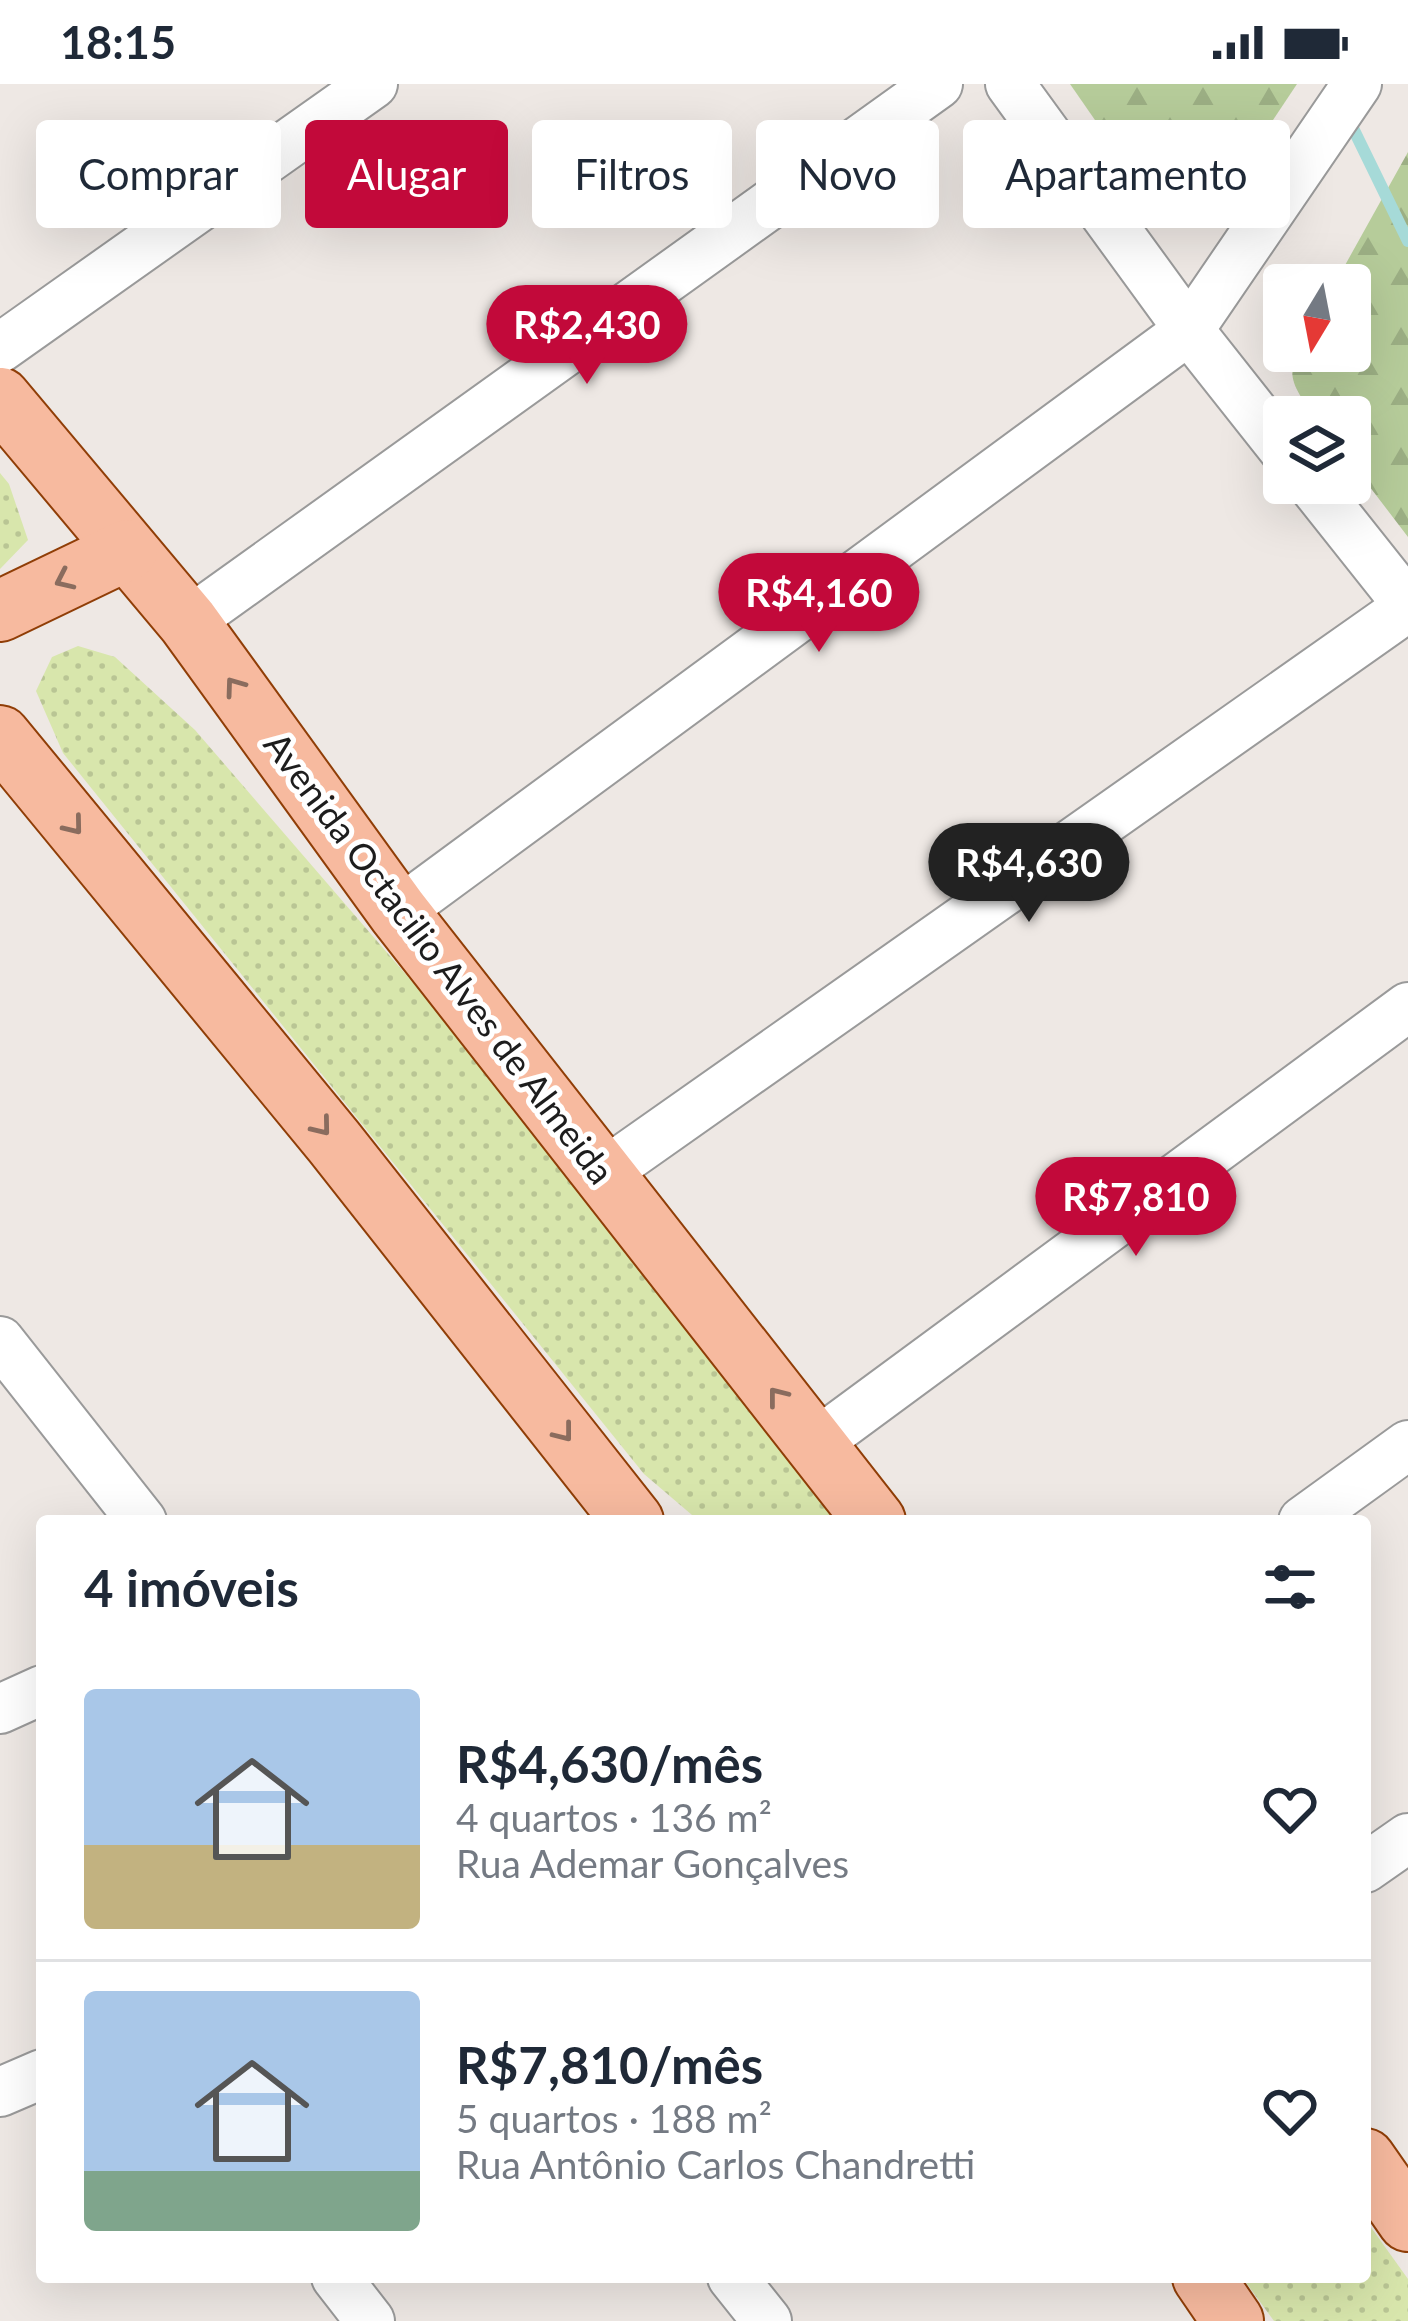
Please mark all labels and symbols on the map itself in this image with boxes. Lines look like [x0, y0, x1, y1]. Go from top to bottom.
north arrow [1263, 264, 1371, 372]
pin: R$2,430 [476, 285, 698, 387]
pin: R$4,160 [708, 553, 930, 655]
one-way arrow [55, 566, 76, 589]
one-way arrow [226, 677, 248, 699]
street label: Avenida Octacilio Alves de Almeida [256, 723, 624, 1192]
one-way arrow [60, 812, 82, 834]
pin: R$4,630 [918, 823, 1140, 925]
one-way arrow [308, 1114, 329, 1136]
pin: R$7,810 [1025, 1157, 1247, 1259]
one-way arrow [770, 1388, 791, 1410]
one-way arrow [550, 1420, 571, 1442]

